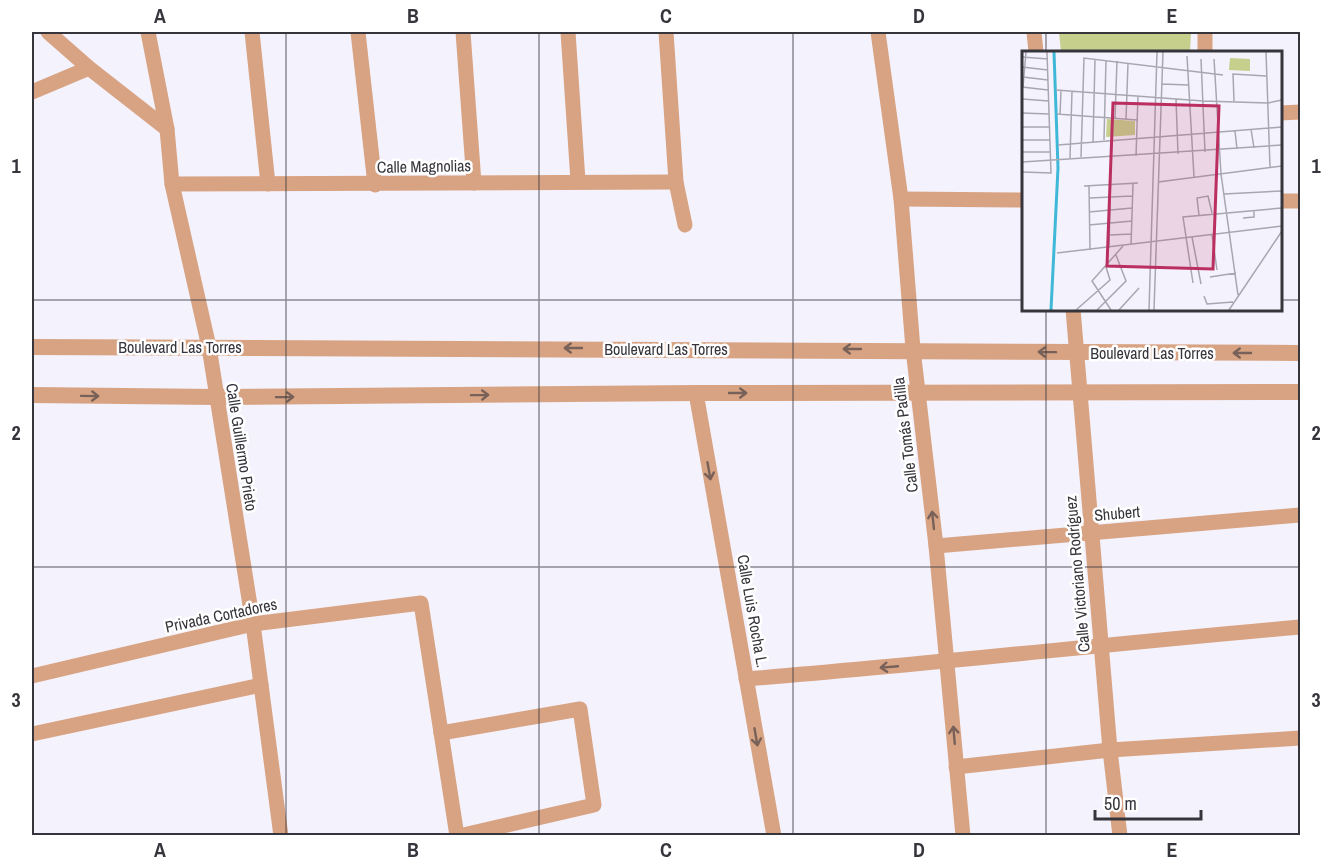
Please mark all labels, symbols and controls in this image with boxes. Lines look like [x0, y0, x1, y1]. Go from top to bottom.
text: A [154, 2, 166, 29]
text: B [407, 2, 419, 29]
text: C [660, 2, 672, 29]
text: D [913, 2, 925, 29]
text: E [1167, 2, 1178, 29]
inset map [1022, 51, 1281, 310]
text: 1 [11, 152, 21, 179]
text: 1 [1311, 152, 1321, 179]
street label: Calle Magnolias [377, 154, 471, 178]
street label: Boulevard Las Torres [118, 336, 242, 358]
street label: Boulevard Las Torres [604, 338, 728, 360]
one-way arrow [564, 342, 584, 354]
street label: Boulevard Las Torres [1090, 342, 1214, 364]
one-way arrow [843, 343, 863, 355]
one-way arrow [1038, 347, 1058, 358]
one-way arrow [1233, 347, 1253, 359]
street label: Calle Tomás Padilla [887, 376, 923, 494]
street label: Calle Guillermo Prieto [221, 382, 263, 512]
one-way arrow [727, 387, 747, 399]
one-way arrow [469, 389, 489, 401]
one-way arrow [79, 390, 99, 402]
one-way arrow [274, 391, 294, 403]
text: 2 [11, 419, 21, 446]
text: 2 [1311, 419, 1321, 446]
one-way arrow [704, 461, 715, 480]
street label: Calle Victoriano Rodríguez [1059, 494, 1095, 653]
street label: Shubert [1093, 500, 1141, 526]
one-way arrow [927, 511, 938, 531]
street label: Calle Luis Rocha L. [732, 553, 774, 669]
street label: Privada Cortadores [163, 592, 279, 638]
one-way arrow [880, 662, 900, 673]
text: 3 [11, 686, 21, 713]
text: 3 [1311, 686, 1321, 713]
one-way arrow [751, 726, 762, 746]
one-way arrow [948, 726, 959, 746]
scale bar [1095, 783, 1202, 821]
text: 50 m [1104, 791, 1137, 816]
text: A [154, 836, 166, 863]
text: B [407, 836, 419, 863]
text: C [660, 836, 672, 863]
text: D [913, 836, 925, 863]
text: E [1167, 836, 1178, 863]

